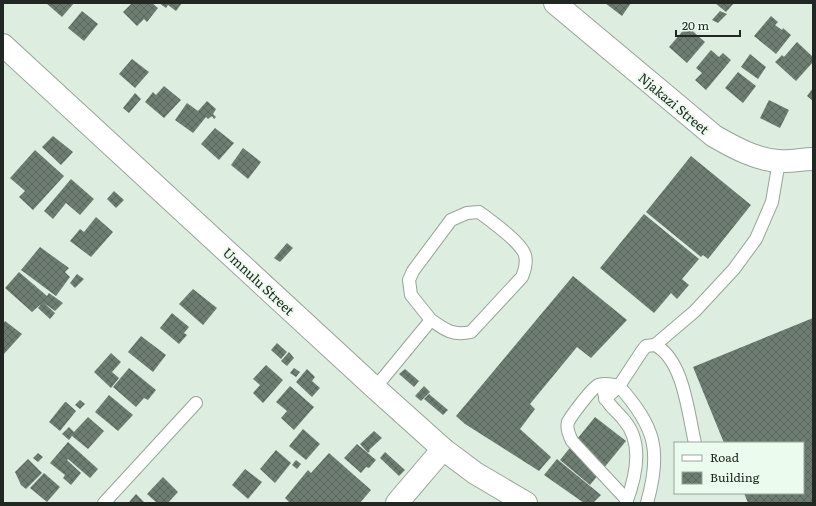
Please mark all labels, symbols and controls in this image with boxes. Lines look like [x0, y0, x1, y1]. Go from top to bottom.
scale bar [676, 12, 740, 38]
text: 20 m [682, 16, 709, 34]
street label: Njakazi Street [635, 68, 714, 139]
street label: Umnulu Street [219, 243, 299, 320]
legend [674, 442, 804, 494]
text: Road [710, 448, 740, 466]
text: Building [710, 468, 760, 486]

